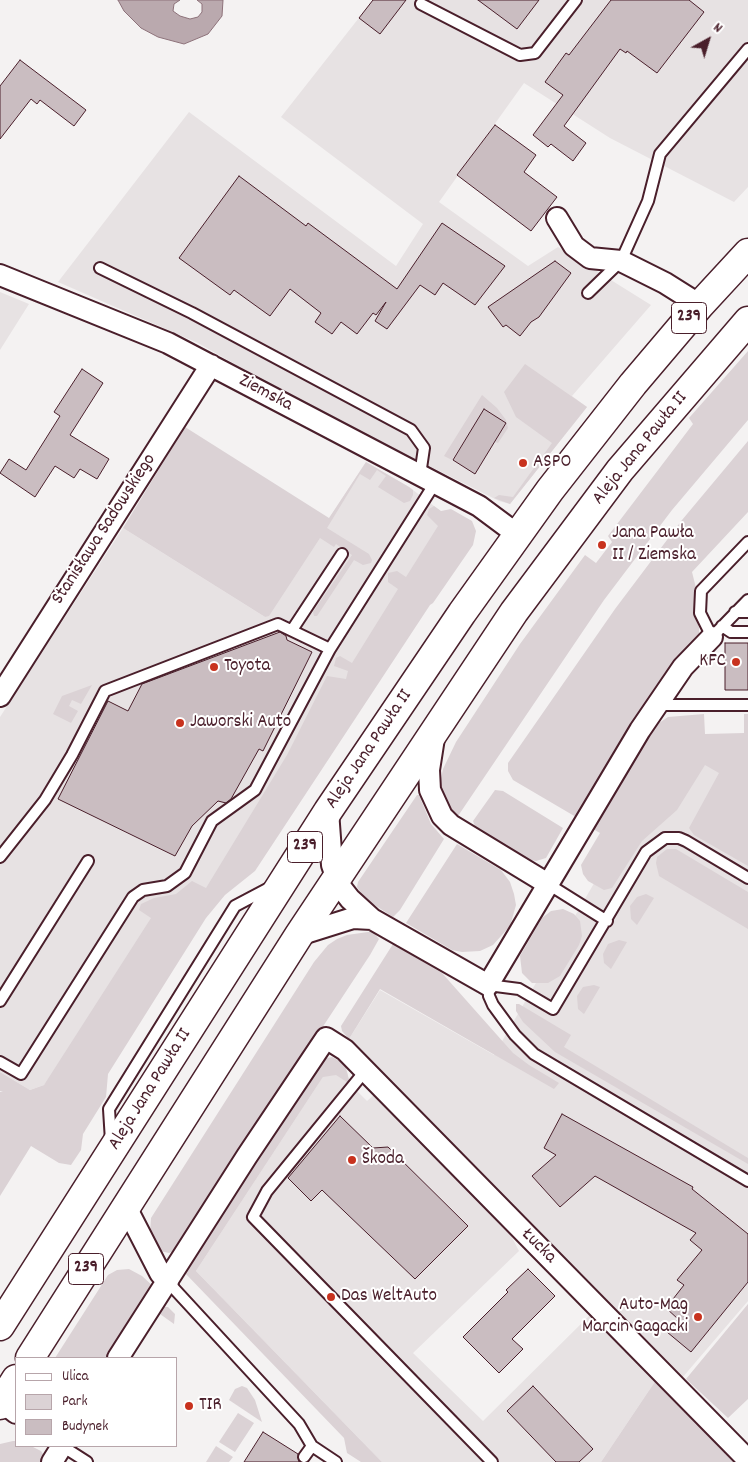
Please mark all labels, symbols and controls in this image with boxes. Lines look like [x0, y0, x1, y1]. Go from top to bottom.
north arrow [683, 15, 733, 65]
text: N [708, 18, 726, 38]
road number: 239 [672, 302, 706, 334]
street label: Ziemska [234, 370, 296, 418]
street label: Aleja Jana Pawła II [588, 388, 694, 510]
street label: Stanisława Sadowskiego [48, 450, 162, 610]
place label: ASPO [533, 452, 571, 474]
marker: ASPO [517, 457, 529, 469]
place label: Jana Pawła II / Ziemska [612, 523, 696, 567]
marker: Jana Pawła II / Ziemska [596, 539, 608, 551]
place label: KFC [699, 651, 726, 673]
place label: Toyota [224, 656, 270, 678]
marker: KFC [730, 656, 742, 668]
marker: Toyota [208, 661, 220, 673]
street label: Aleja Jana Pawła II [322, 686, 418, 814]
place label: Jaworski Auto [190, 712, 291, 734]
marker: Jaworski Auto [174, 717, 186, 729]
road number: 239 [288, 832, 322, 862]
street label: Aleja Jana Pawła II [105, 1025, 197, 1155]
place label: Škoda [362, 1149, 404, 1171]
marker: Škoda [346, 1154, 358, 1166]
street label: Łucka [516, 1225, 560, 1269]
road number: 239 [68, 1254, 104, 1285]
place label: Das WeltAuto [341, 1286, 437, 1308]
marker: Das WeltAuto [325, 1291, 337, 1303]
place label: Auto-Mag Marcin Gagacki [582, 1295, 688, 1339]
marker: Auto-Mag Marcin Gagacki [692, 1311, 704, 1323]
legend [15, 1357, 178, 1447]
text: Ulica [62, 1366, 89, 1388]
text: Park [62, 1391, 88, 1413]
place label: TIR [199, 1395, 222, 1417]
marker: TIR [183, 1400, 195, 1412]
text: Budynek [62, 1416, 108, 1438]

